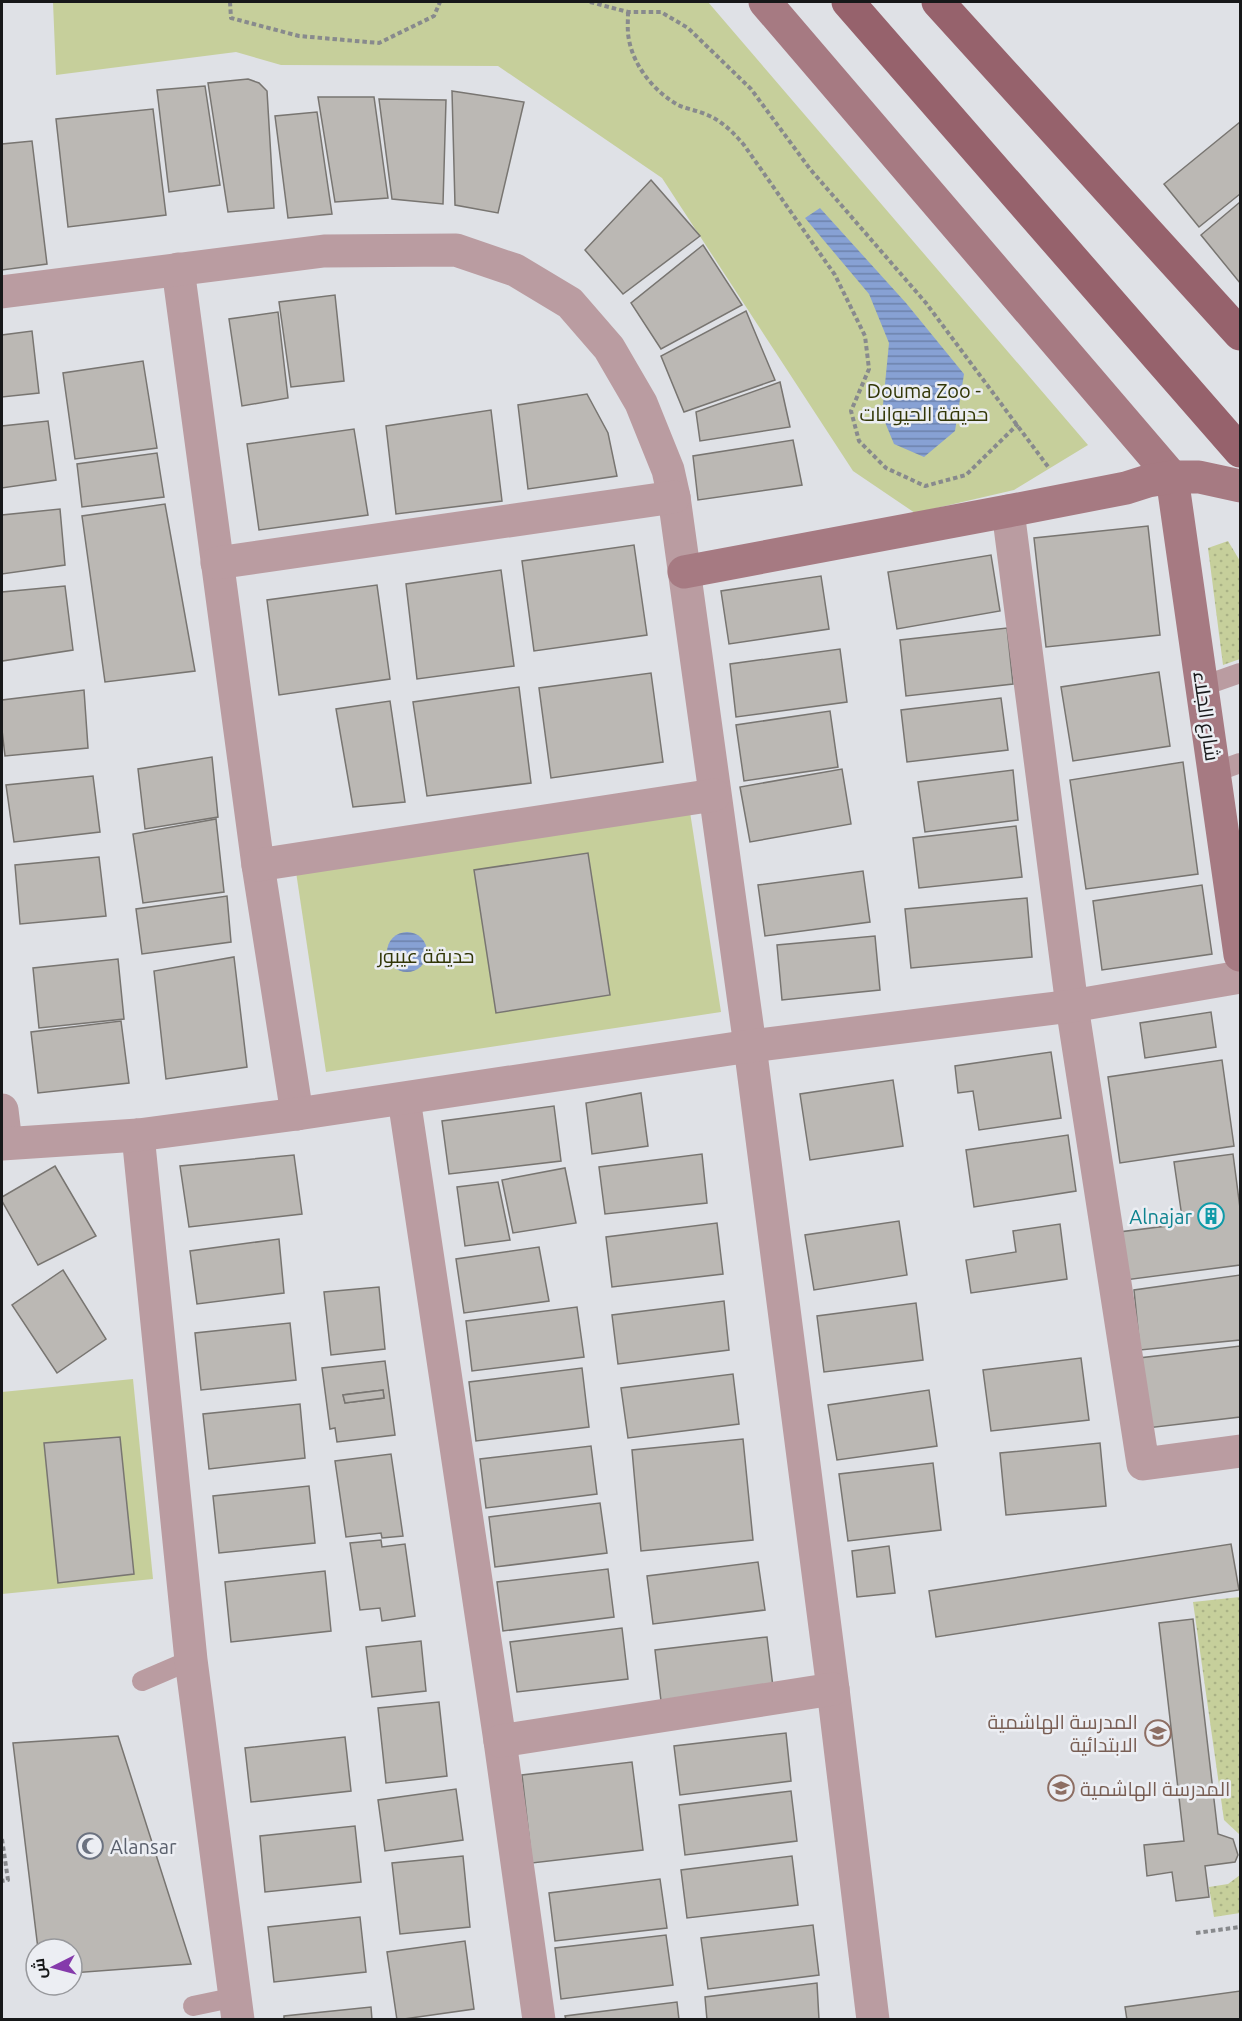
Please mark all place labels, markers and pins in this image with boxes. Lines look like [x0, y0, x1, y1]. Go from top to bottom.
building icon: Alnajar [1196, 1201, 1226, 1231]
place label: Alnajar [1129, 1205, 1192, 1228]
place label: المدرسة الهاشمية الابتدائية [988, 1710, 1138, 1756]
school or university icon: المدرسة الهاشمية الابتدائية [1143, 1718, 1173, 1748]
school or university icon: المدرسة الهاشمية [1046, 1773, 1076, 1803]
place label: المدرسة الهاشمية [1080, 1777, 1230, 1802]
mosque icon: Alansar [75, 1831, 105, 1861]
place label: Alansar [110, 1835, 177, 1858]

